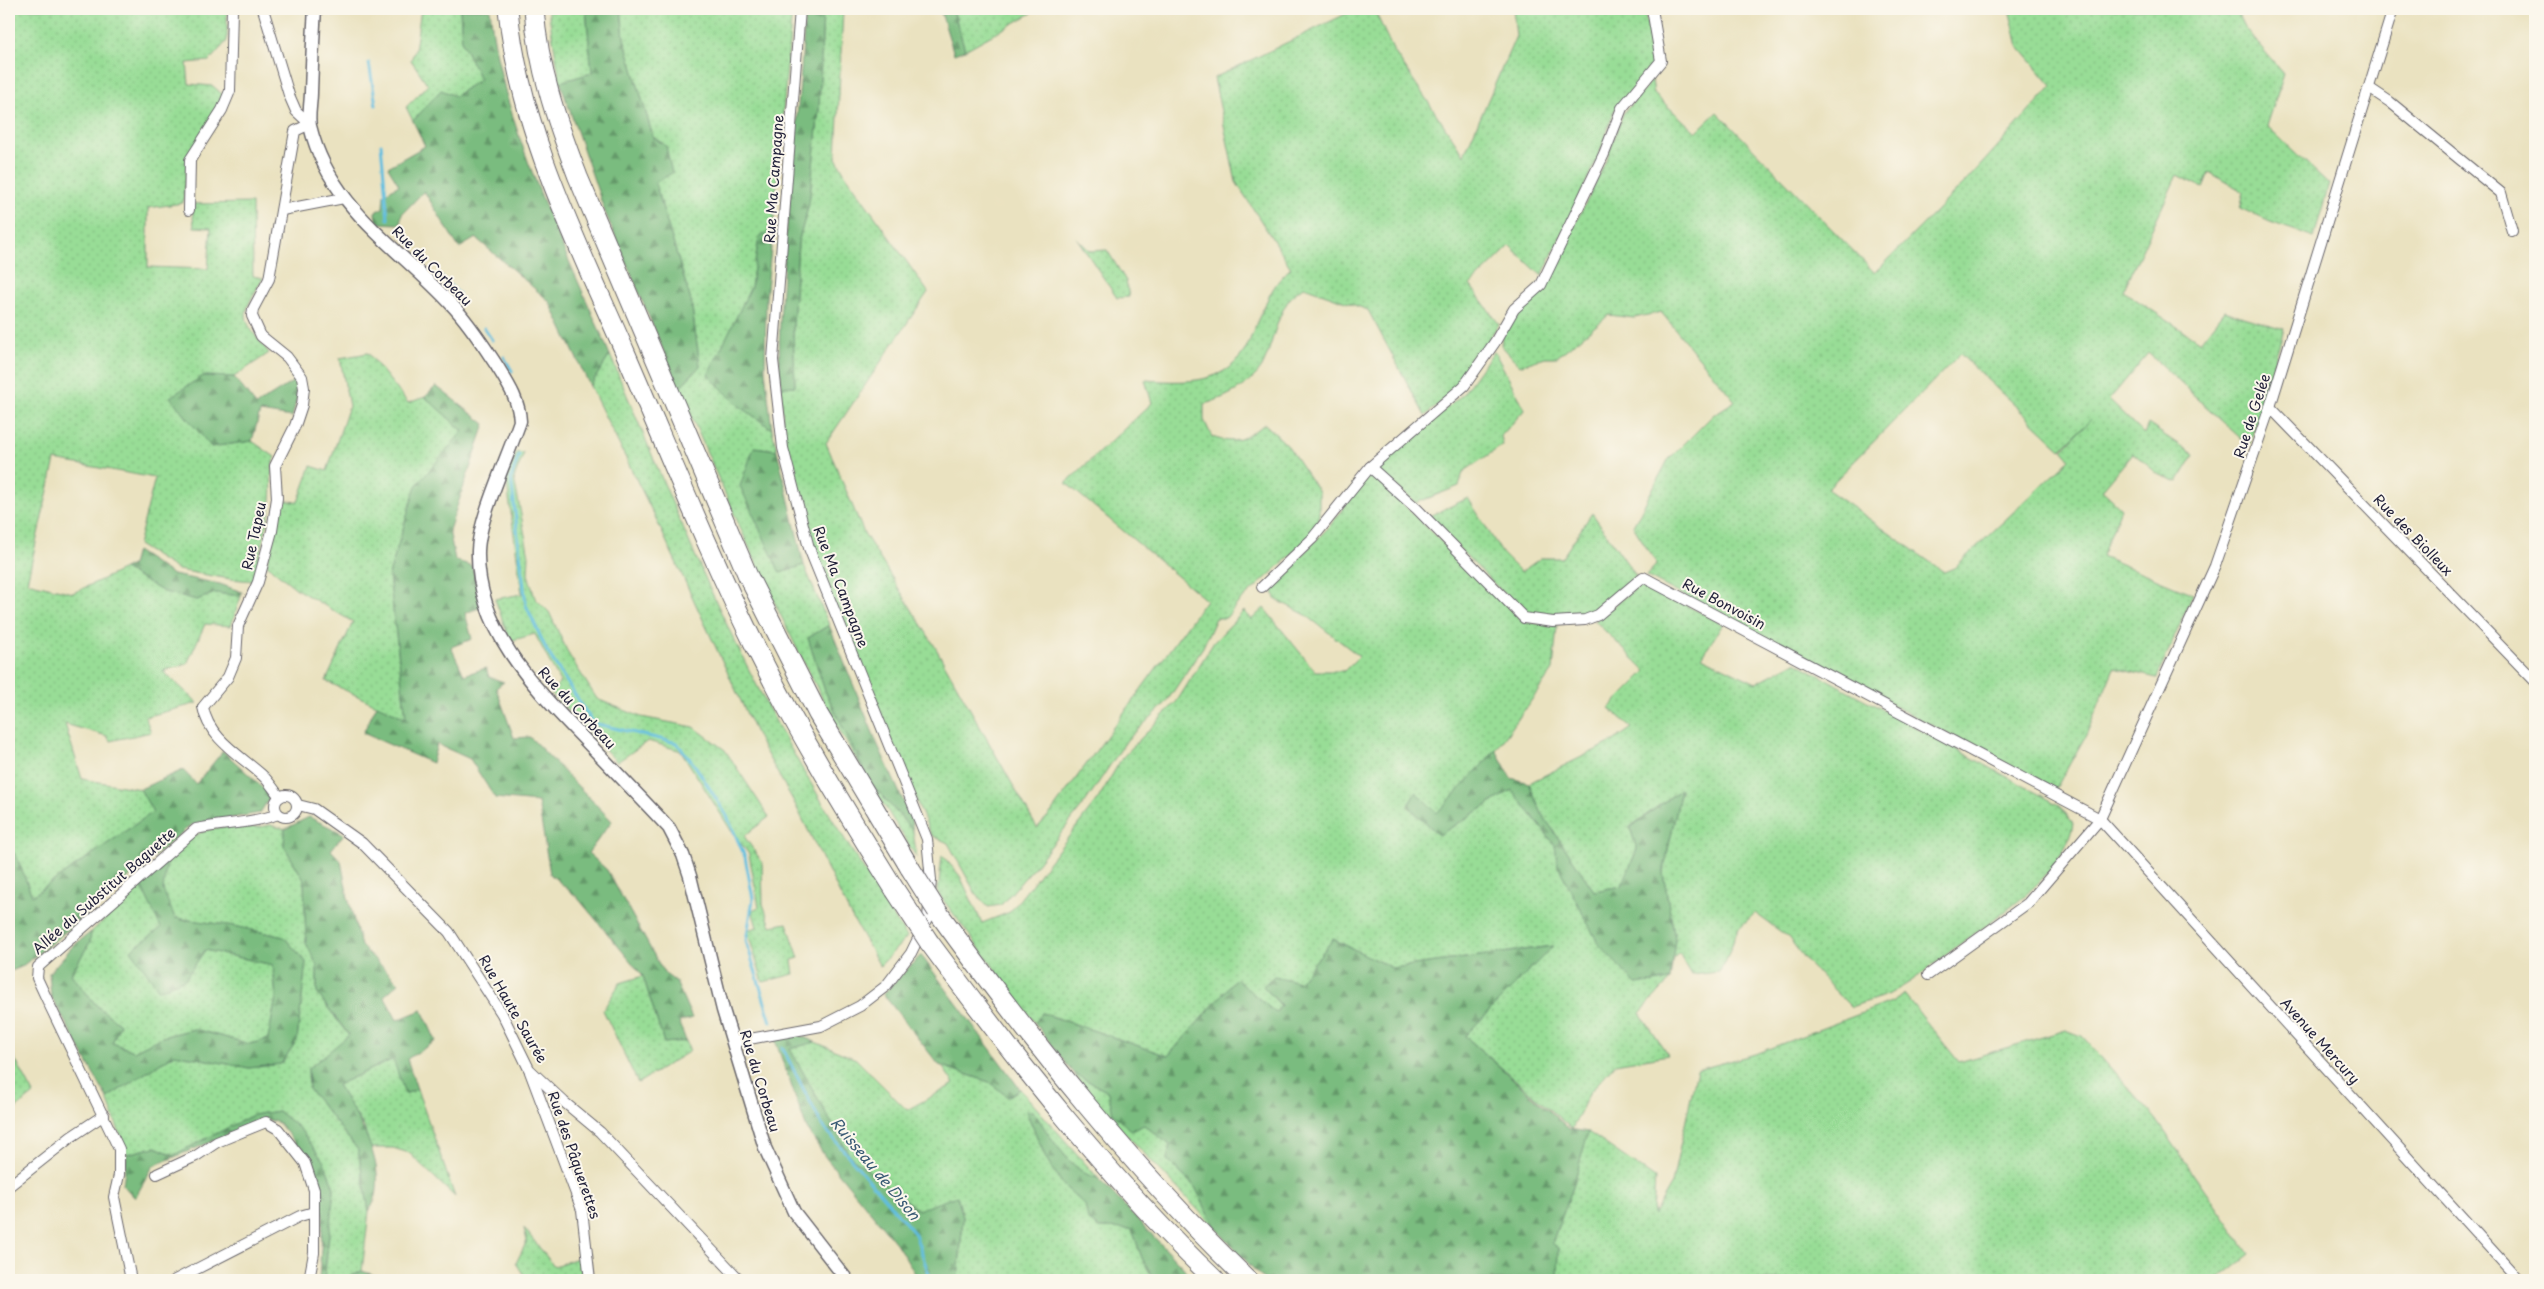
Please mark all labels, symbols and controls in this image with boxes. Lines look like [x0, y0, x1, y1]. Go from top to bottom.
street label: Rue Ma Campagne [759, 114, 788, 244]
street label: Rue du Corbeau [388, 221, 477, 310]
street label: Rue de Gelée [2228, 370, 2275, 461]
street label: Rue des Biolleux [2369, 489, 2458, 580]
street label: Rue Tapeu [236, 500, 271, 572]
street label: Rue Ma Campagne [809, 523, 874, 651]
street label: Rue Bonvoisin [1679, 573, 1770, 634]
street label: Rue du Corbeau [534, 662, 621, 754]
street label: Allée du Substitut Baguette [28, 823, 180, 959]
street label: Rue Haute Saurée [474, 951, 553, 1067]
street label: Avenue Mercury [2276, 993, 2365, 1089]
street label: Rue du Corbeau [735, 1027, 786, 1135]
street label: Rue des Pâquerettes [543, 1088, 606, 1221]
water label: Ruisseau de Dison [826, 1112, 927, 1225]

